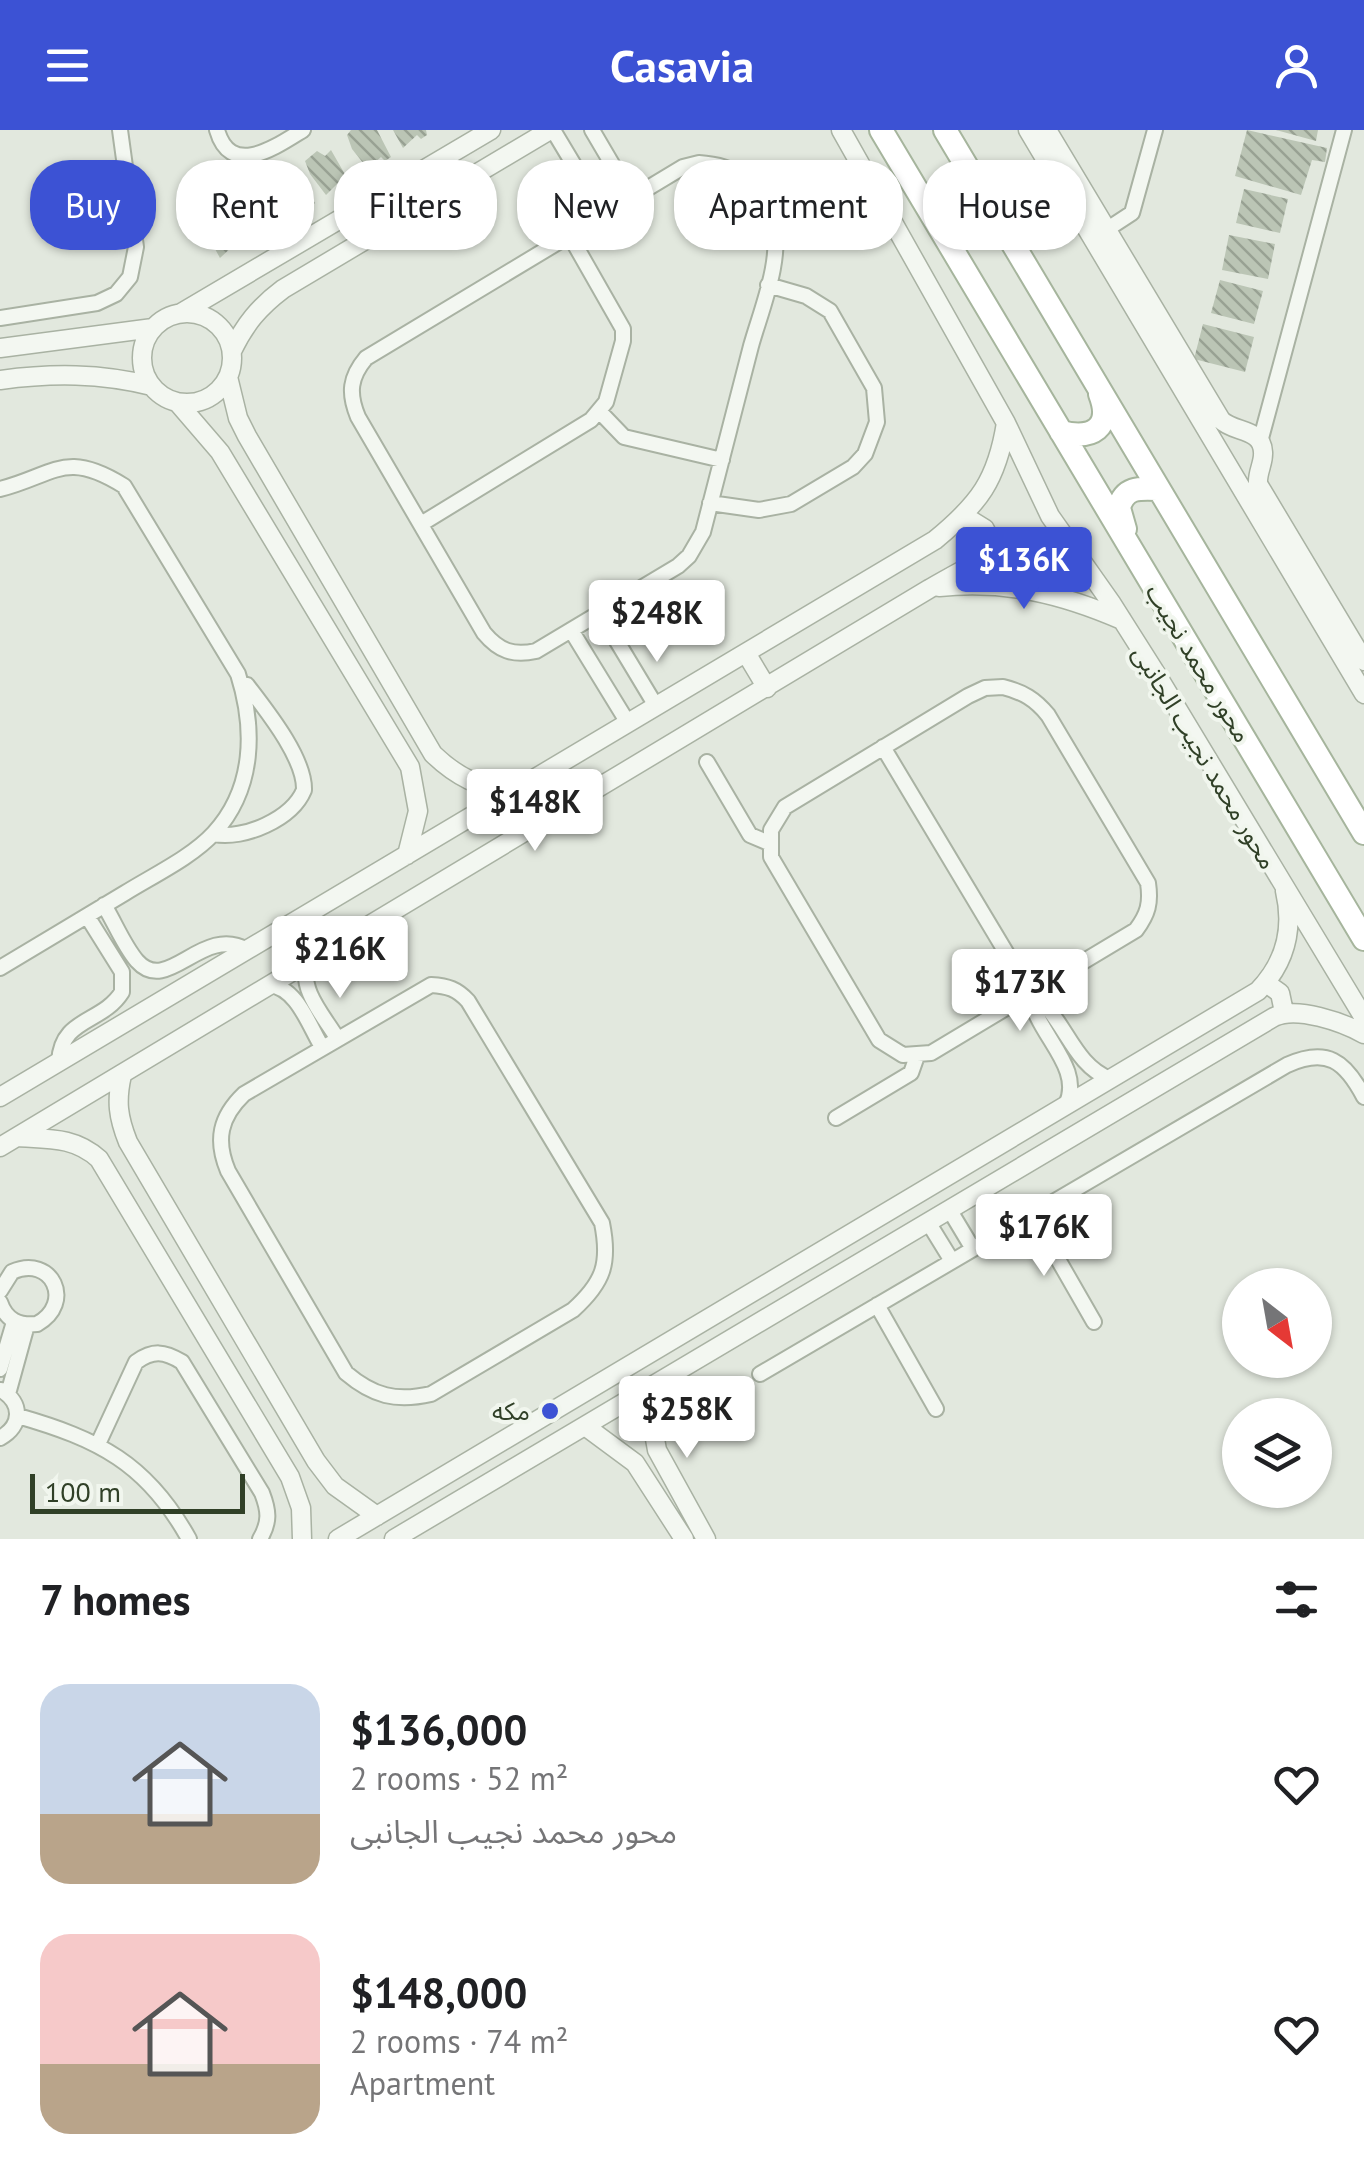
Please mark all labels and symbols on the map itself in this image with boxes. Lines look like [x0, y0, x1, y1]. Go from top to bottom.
pin: $136K [954, 527, 1094, 612]
street label: محور محمد نجيب [1139, 578, 1259, 748]
pin: $248K [587, 580, 727, 665]
street label: محور محمد نجيب الجانبى [1125, 639, 1285, 875]
pin: $148K [465, 769, 605, 854]
pin: $216K [270, 916, 410, 1001]
pin: $173K [950, 949, 1090, 1034]
pin: $176K [974, 1194, 1114, 1279]
north arrow [1222, 1268, 1332, 1378]
pin: $258K [617, 1376, 757, 1461]
place label: مكه [492, 1395, 530, 1427]
marker: مكه [539, 1400, 561, 1422]
scale bar [30, 1469, 245, 1514]

